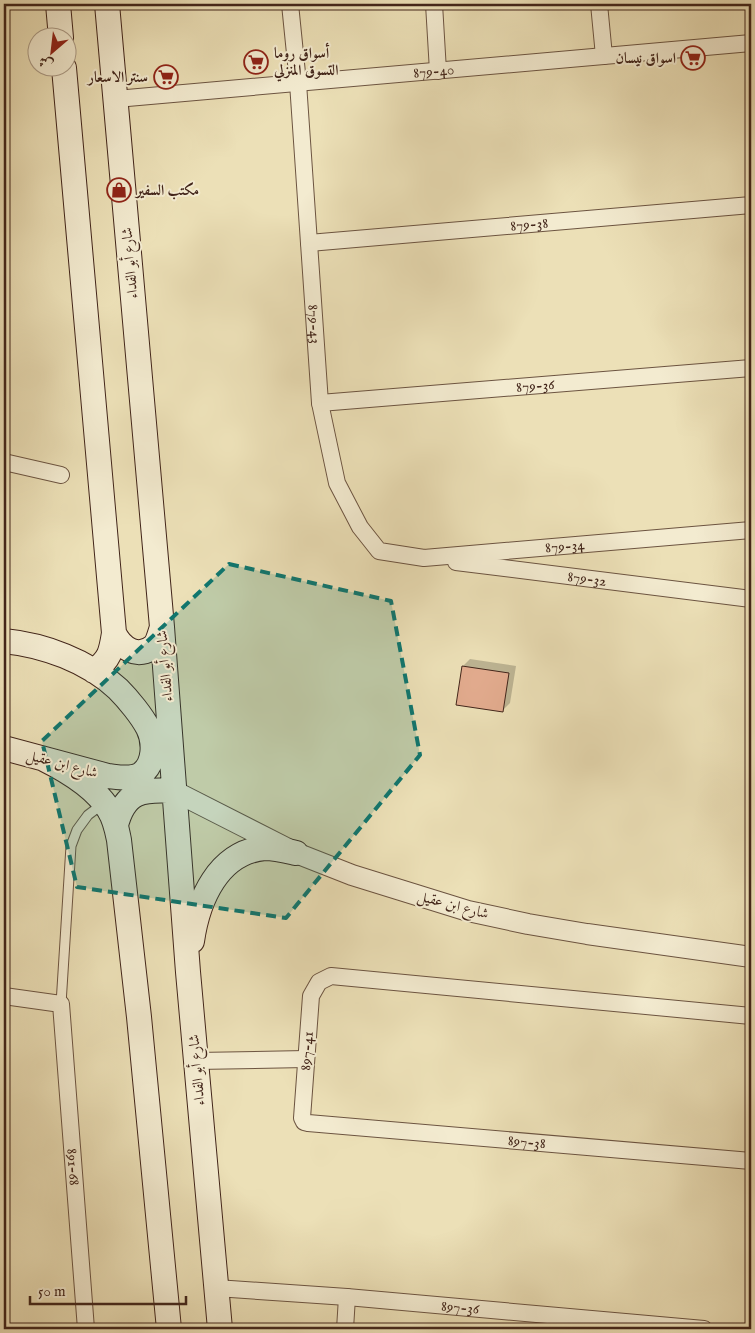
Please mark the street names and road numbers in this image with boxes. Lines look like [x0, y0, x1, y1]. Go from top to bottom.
street label: 879-40 [412, 60, 455, 82]
street label: 879-38 [509, 213, 549, 235]
street label: شارع أبو الفداء [115, 226, 146, 300]
street label: 879-43 [304, 304, 325, 344]
street label: 879-36 [515, 374, 556, 397]
street label: 879-34 [544, 535, 586, 557]
street label: 879-32 [566, 567, 608, 590]
street label: شارع أبو الفداء [150, 629, 181, 703]
street label: شارع ابن عقيل [23, 745, 100, 786]
street label: شارع ابن عقيل [414, 886, 491, 927]
street label: 897-41 [296, 1031, 318, 1071]
street label: شارع أبو الفداء [182, 1033, 213, 1107]
street label: 897-38 [507, 1131, 547, 1153]
street label: 891-68 [63, 1148, 84, 1186]
street label: 897-36 [440, 1296, 481, 1318]

